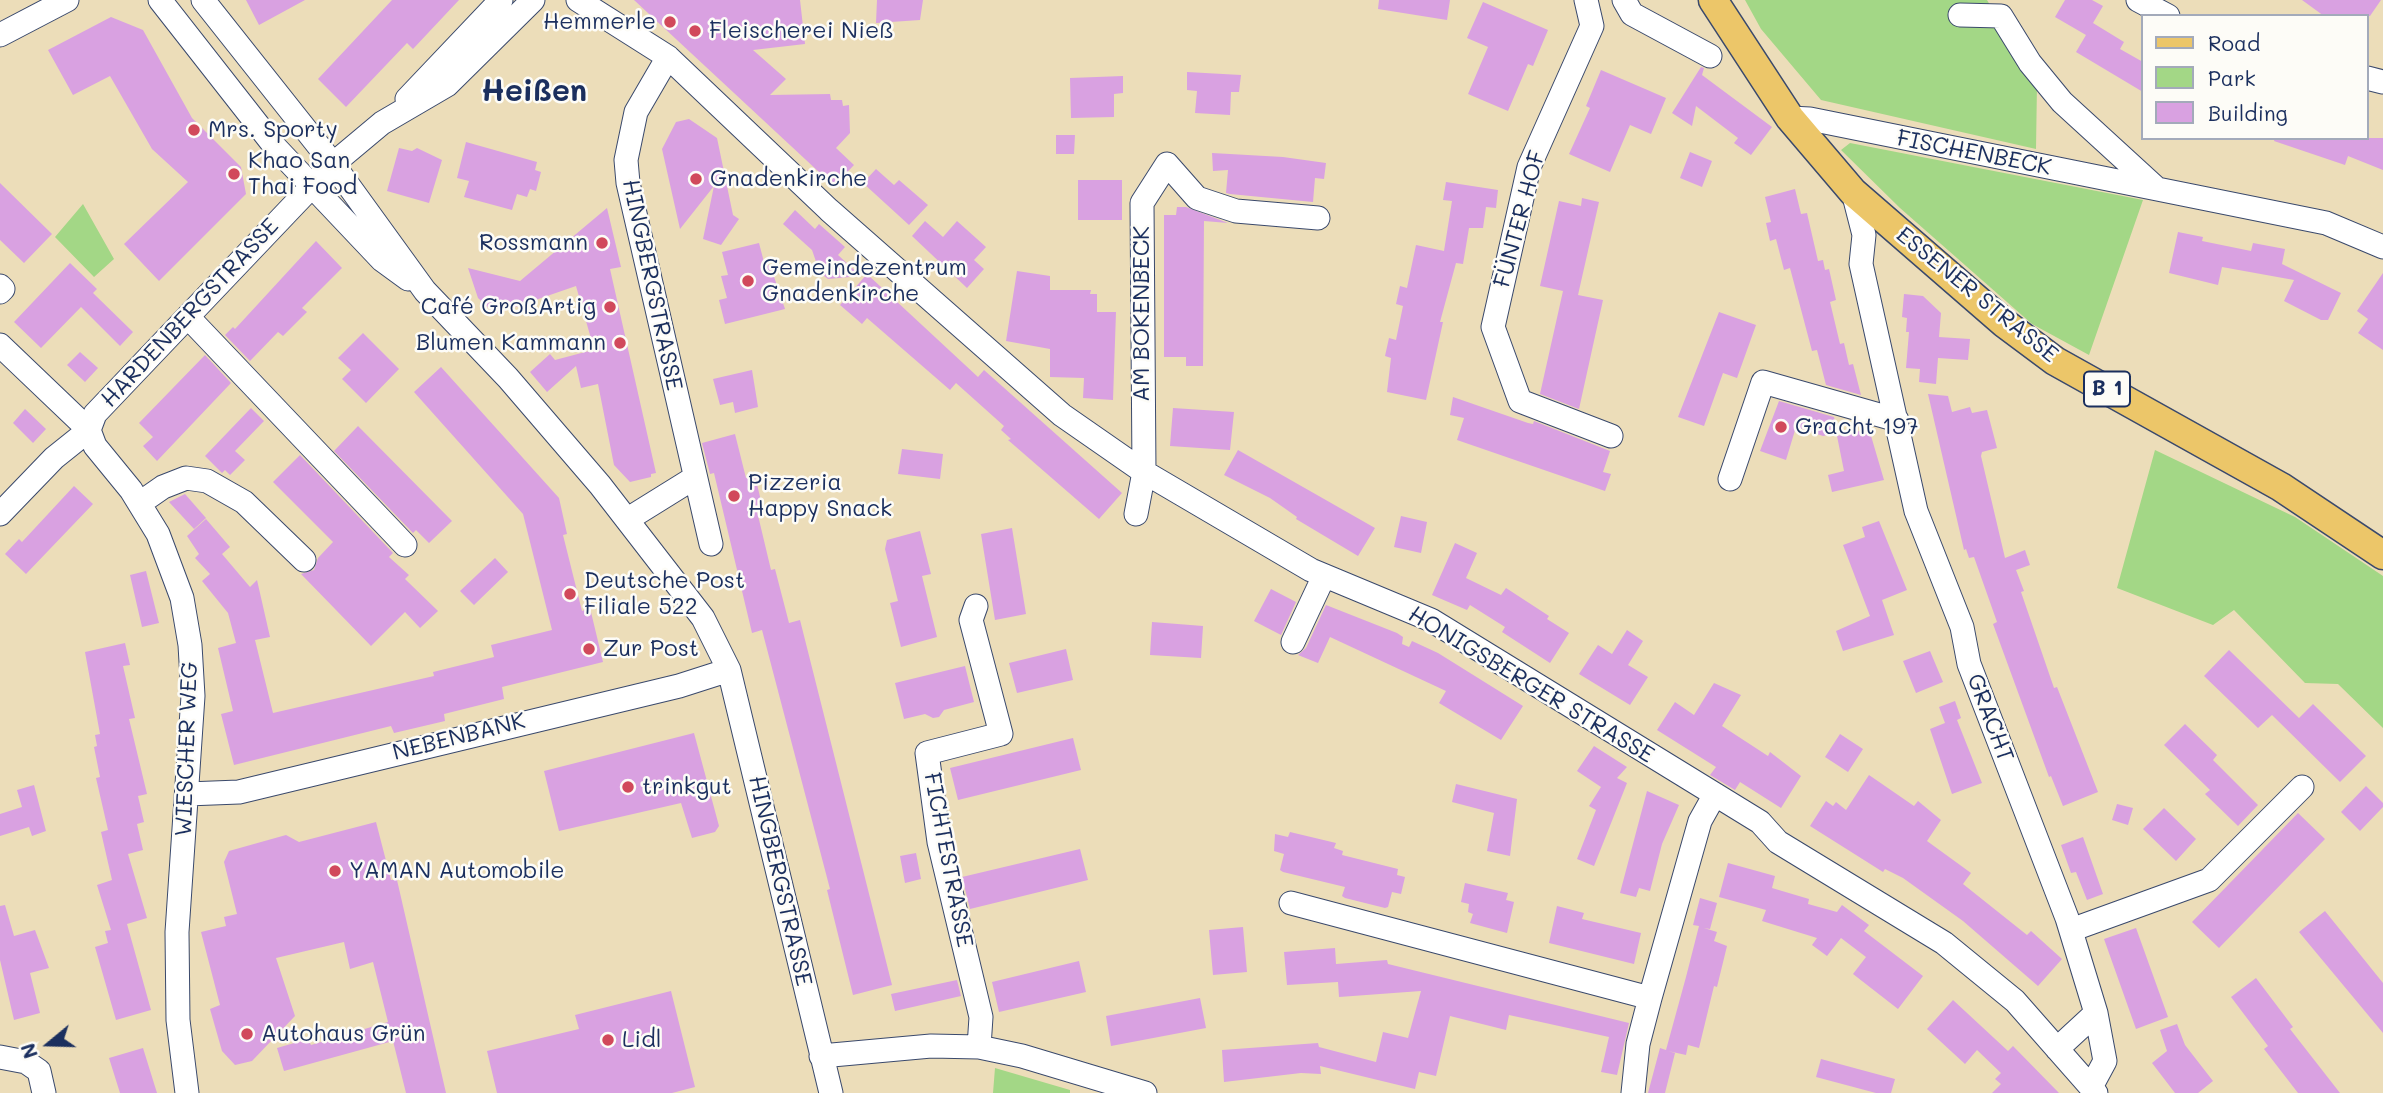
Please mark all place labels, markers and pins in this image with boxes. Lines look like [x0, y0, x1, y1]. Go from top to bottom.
place label: Hemmerle [543, 8, 656, 36]
marker: Hemmerle [662, 14, 678, 30]
place label: Fleischerei Nieß [709, 17, 894, 45]
marker: Fleischerei Nieß [687, 23, 703, 39]
place label: Mrs. Sporty [208, 116, 338, 144]
marker: Mrs. Sporty [186, 122, 202, 138]
place label: Khao San Thai Food [248, 147, 357, 201]
place label: Gnadenkirche [710, 165, 867, 193]
marker: Khao San Thai Food [226, 166, 242, 182]
marker: Gnadenkirche [688, 171, 704, 187]
place label: Rossmann [479, 229, 588, 257]
marker: Rossmann [594, 235, 610, 251]
place label: Gemeindezentrum Gnadenkirche [762, 254, 967, 308]
marker: Gemeindezentrum Gnadenkirche [740, 273, 756, 289]
place label: Café GroßArtig [421, 293, 596, 321]
marker: Café GroßArtig [602, 299, 618, 315]
place label: Blumen Kammann [416, 329, 606, 357]
marker: Blumen Kammann [612, 335, 628, 351]
place label: Gracht 197 [1795, 413, 1919, 441]
marker: Gracht 197 [1773, 419, 1789, 435]
place label: Pizzeria Happy Snack [748, 469, 892, 523]
marker: Pizzeria Happy Snack [726, 488, 742, 504]
place label: Deutsche Post Filiale 522 [584, 567, 745, 621]
marker: Deutsche Post Filiale 522 [562, 586, 578, 602]
place label: Zur Post [603, 635, 699, 663]
marker: Zur Post [581, 641, 597, 657]
place label: trinkgut [642, 773, 732, 801]
marker: trinkgut [620, 779, 636, 795]
place label: YAMAN Automobile [349, 857, 564, 885]
marker: YAMAN Automobile [327, 863, 343, 879]
place label: Autohaus Grün [261, 1020, 426, 1048]
marker: Autohaus Grün [239, 1026, 255, 1042]
place label: Lidl [622, 1026, 661, 1054]
marker: Lidl [600, 1032, 616, 1048]

